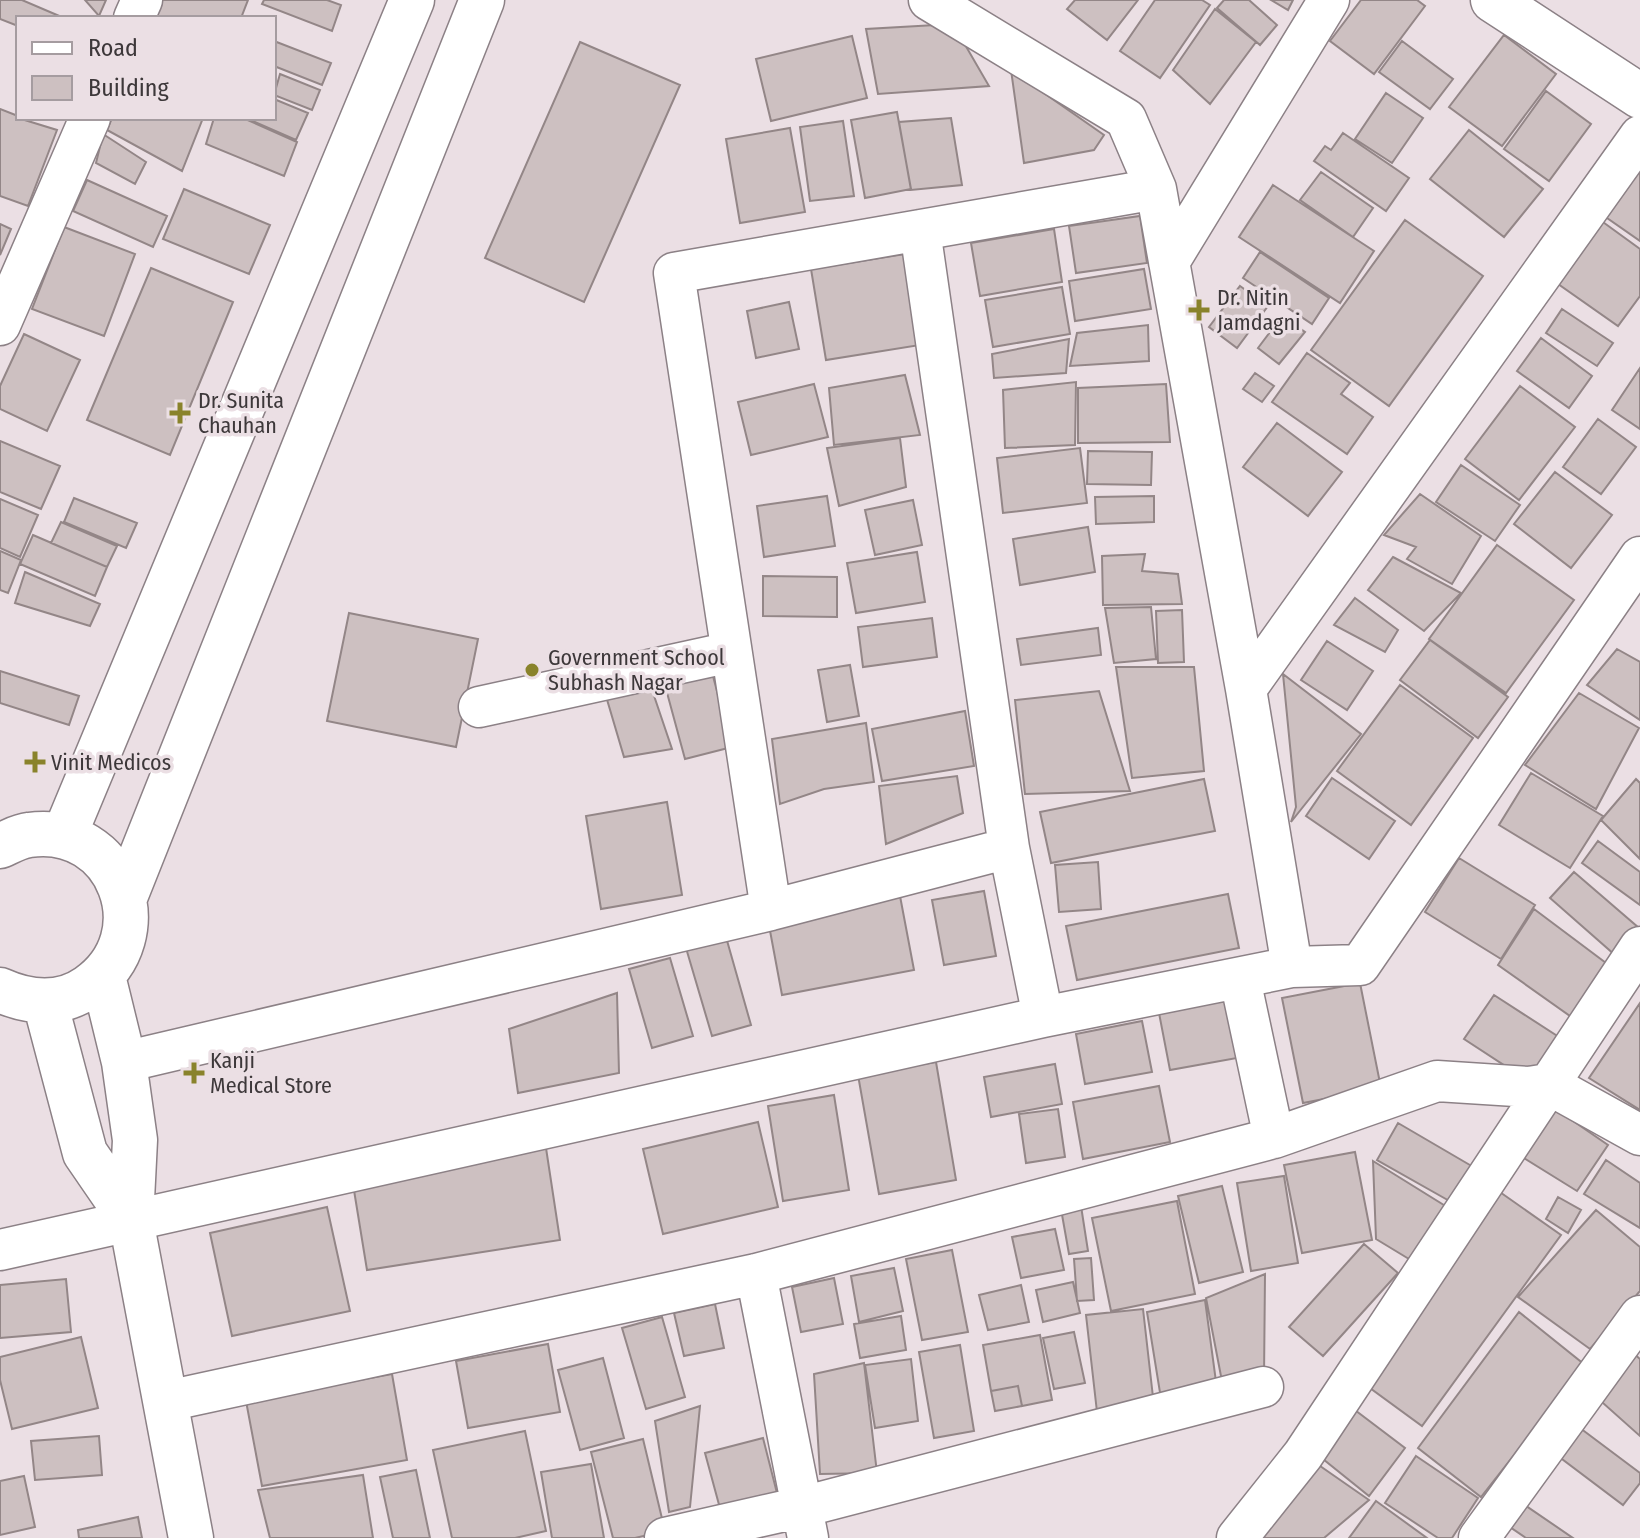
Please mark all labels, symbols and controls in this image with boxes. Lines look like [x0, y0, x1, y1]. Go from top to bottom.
legend [16, 16, 276, 120]
text: Road [88, 34, 138, 62]
text: Building [88, 74, 170, 102]
place label: Dr. Nitin Jamdagni [1217, 284, 1301, 336]
marker: Dr. Nitin Jamdagni [1188, 299, 1210, 321]
place label: Dr. Sunita Chauhan [198, 387, 284, 439]
marker: Dr. Sunita Chauhan [169, 402, 191, 424]
place label: Government School Subhash Nagar [548, 644, 725, 696]
marker: Government School Subhash Nagar [523, 661, 541, 679]
place label: Vinit Medicos [51, 749, 171, 776]
marker: Vinit Medicos [26, 753, 44, 771]
place label: Kanji Medical Store [210, 1047, 332, 1099]
marker: Kanji Medical Store [185, 1064, 203, 1082]

